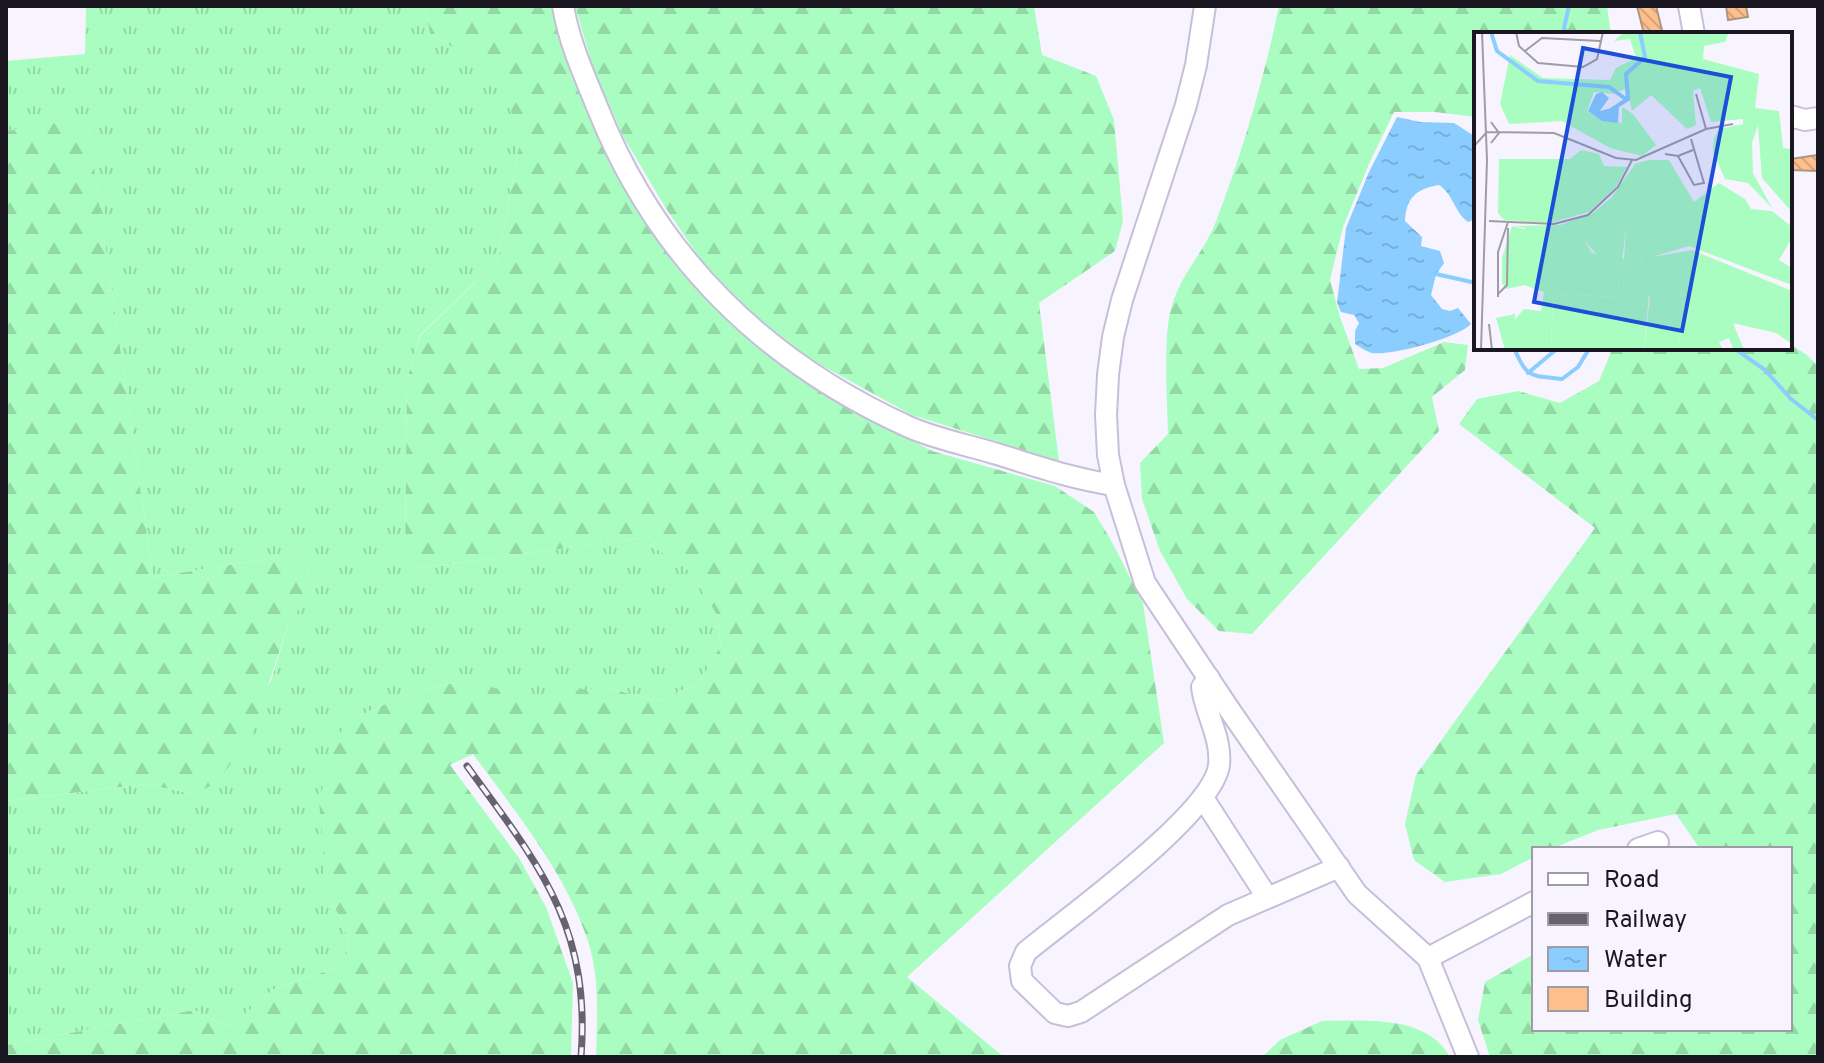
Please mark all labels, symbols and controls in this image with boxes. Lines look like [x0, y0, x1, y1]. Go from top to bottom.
inset map [1474, 32, 1792, 350]
legend [1532, 847, 1792, 1031]
text: Road [1604, 866, 1660, 896]
text: Railway [1604, 906, 1687, 936]
text: Water [1604, 946, 1667, 976]
text: Building [1604, 986, 1693, 1016]

